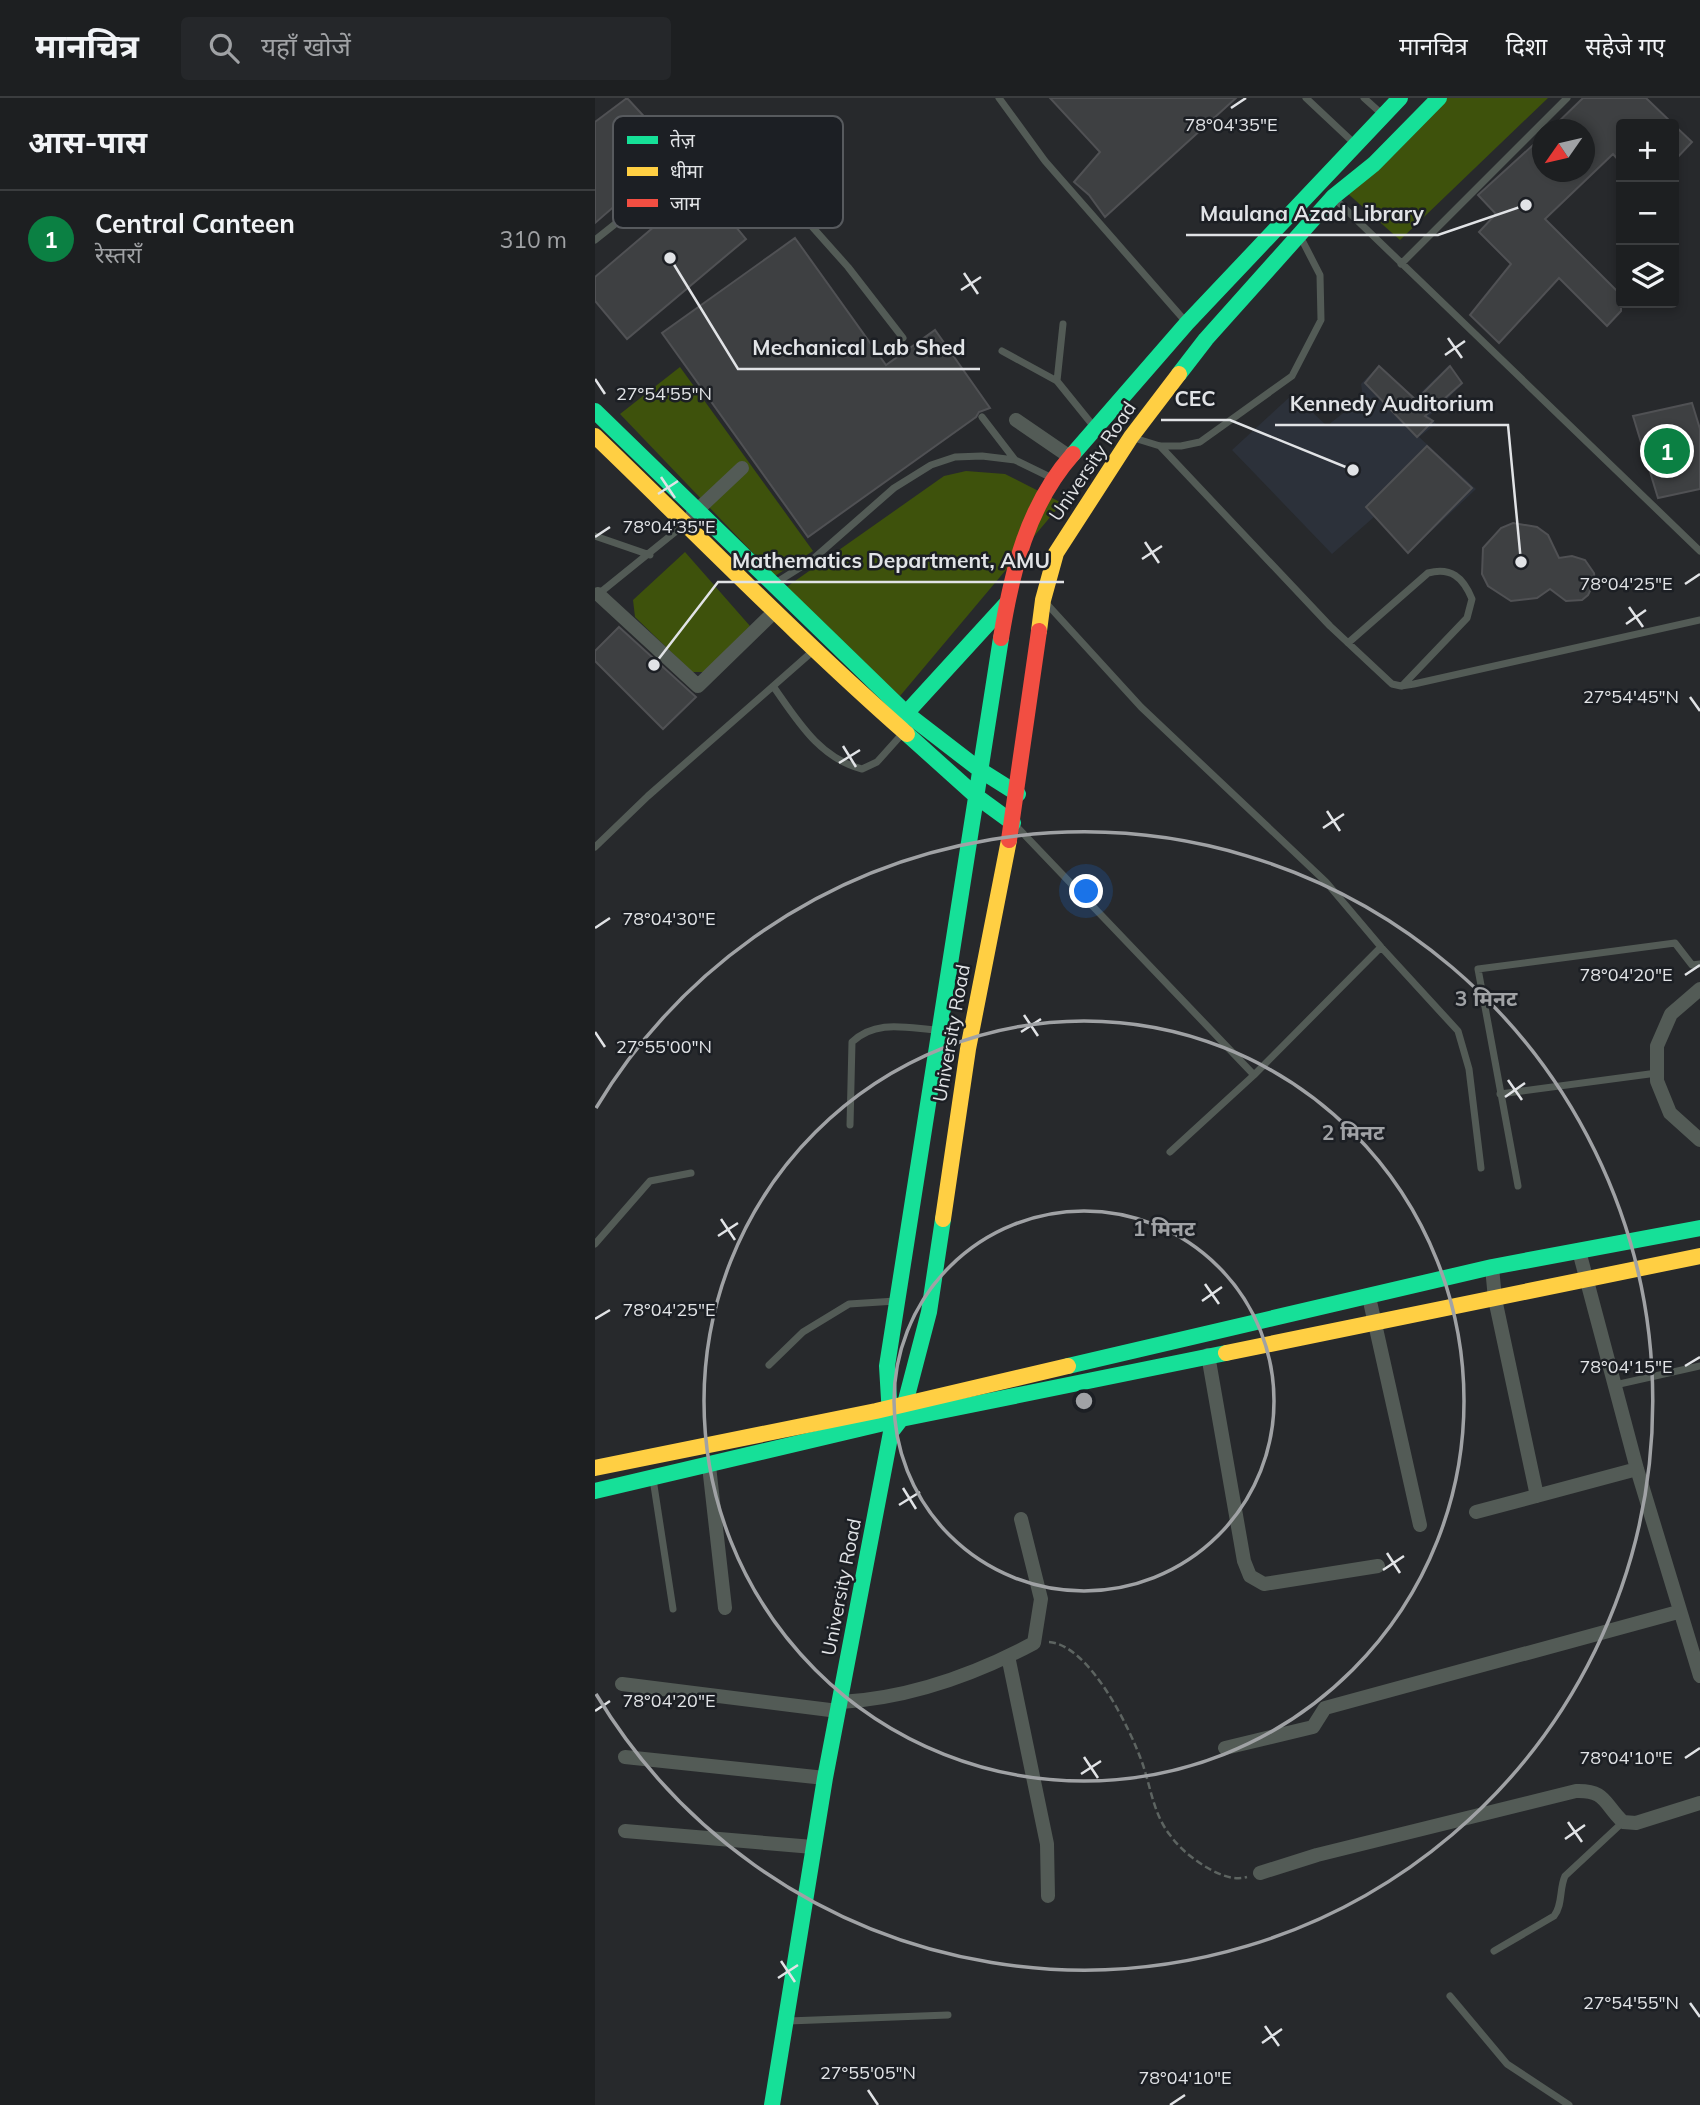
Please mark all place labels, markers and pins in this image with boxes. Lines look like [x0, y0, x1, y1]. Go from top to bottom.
callout: Maulana Azad Library [1186, 193, 1438, 235]
callout: Mechanical Lab Shed [738, 327, 980, 369]
callout: CEC [1161, 378, 1230, 420]
callout: Kennedy Auditorium [1275, 383, 1508, 425]
pin: 1 [1644, 425, 1690, 477]
callout: Mathematics Department, AMU [718, 540, 1064, 582]
centre of rings [1072, 1389, 1096, 1413]

